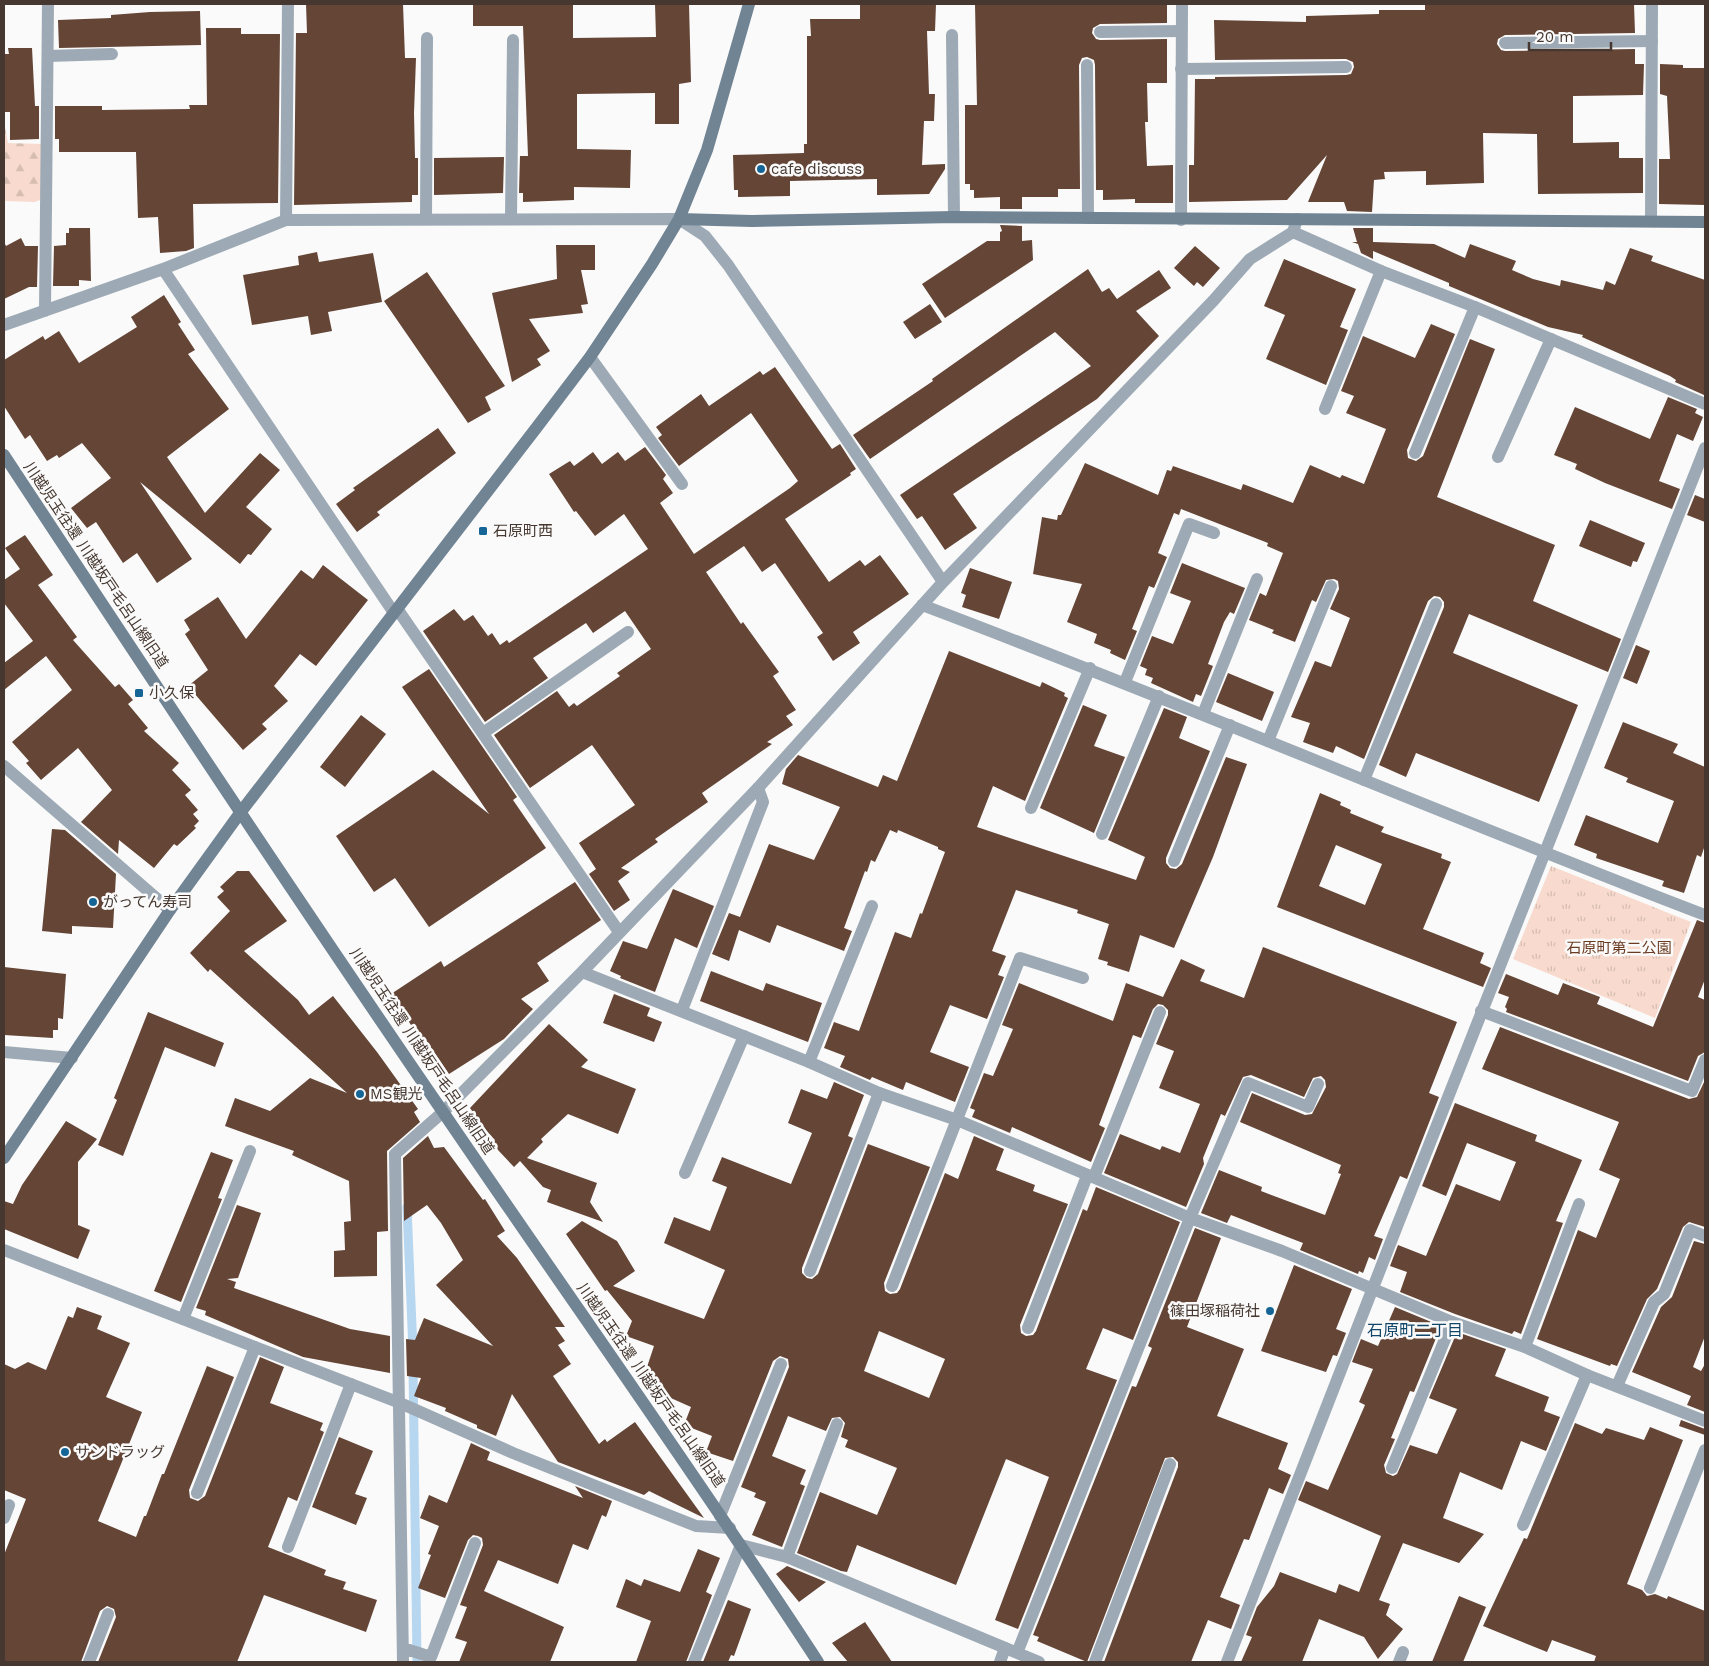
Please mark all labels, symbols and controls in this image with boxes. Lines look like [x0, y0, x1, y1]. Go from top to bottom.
scale bar [1529, 20, 1612, 52]
text: 20 m [1536, 28, 1574, 46]
place label: cafe discuss [771, 160, 862, 178]
marker: cafe discuss [755, 163, 767, 175]
street label: 川越児玉往還 川越坂戸毛呂山線旧道 [20, 458, 172, 672]
place label: 石原町西 [493, 522, 553, 540]
marker: 石原町西 [477, 525, 489, 537]
place label: 小久保 [149, 684, 194, 702]
marker: 小久保 [133, 687, 145, 699]
place label: がってん寿司 [103, 893, 192, 911]
marker: がってん寿司 [87, 896, 99, 908]
park label: 石原町第二公園 [1566, 939, 1672, 957]
street label: 川越児玉往還 川越坂戸毛呂山線旧道 [346, 944, 498, 1158]
place label: MS観光 [370, 1085, 422, 1103]
marker: MS観光 [354, 1088, 366, 1100]
street label: 川越児玉往還 川越坂戸毛呂山線旧道 [573, 1279, 729, 1491]
place label: 篠田塚稲荷社 [1170, 1302, 1260, 1320]
marker: 篠田塚稲荷社 [1264, 1305, 1276, 1317]
district label: 石原町二丁目 [1367, 1321, 1463, 1340]
place label: サンドラッグ [75, 1443, 165, 1461]
marker: サンドラッグ [59, 1446, 71, 1458]

